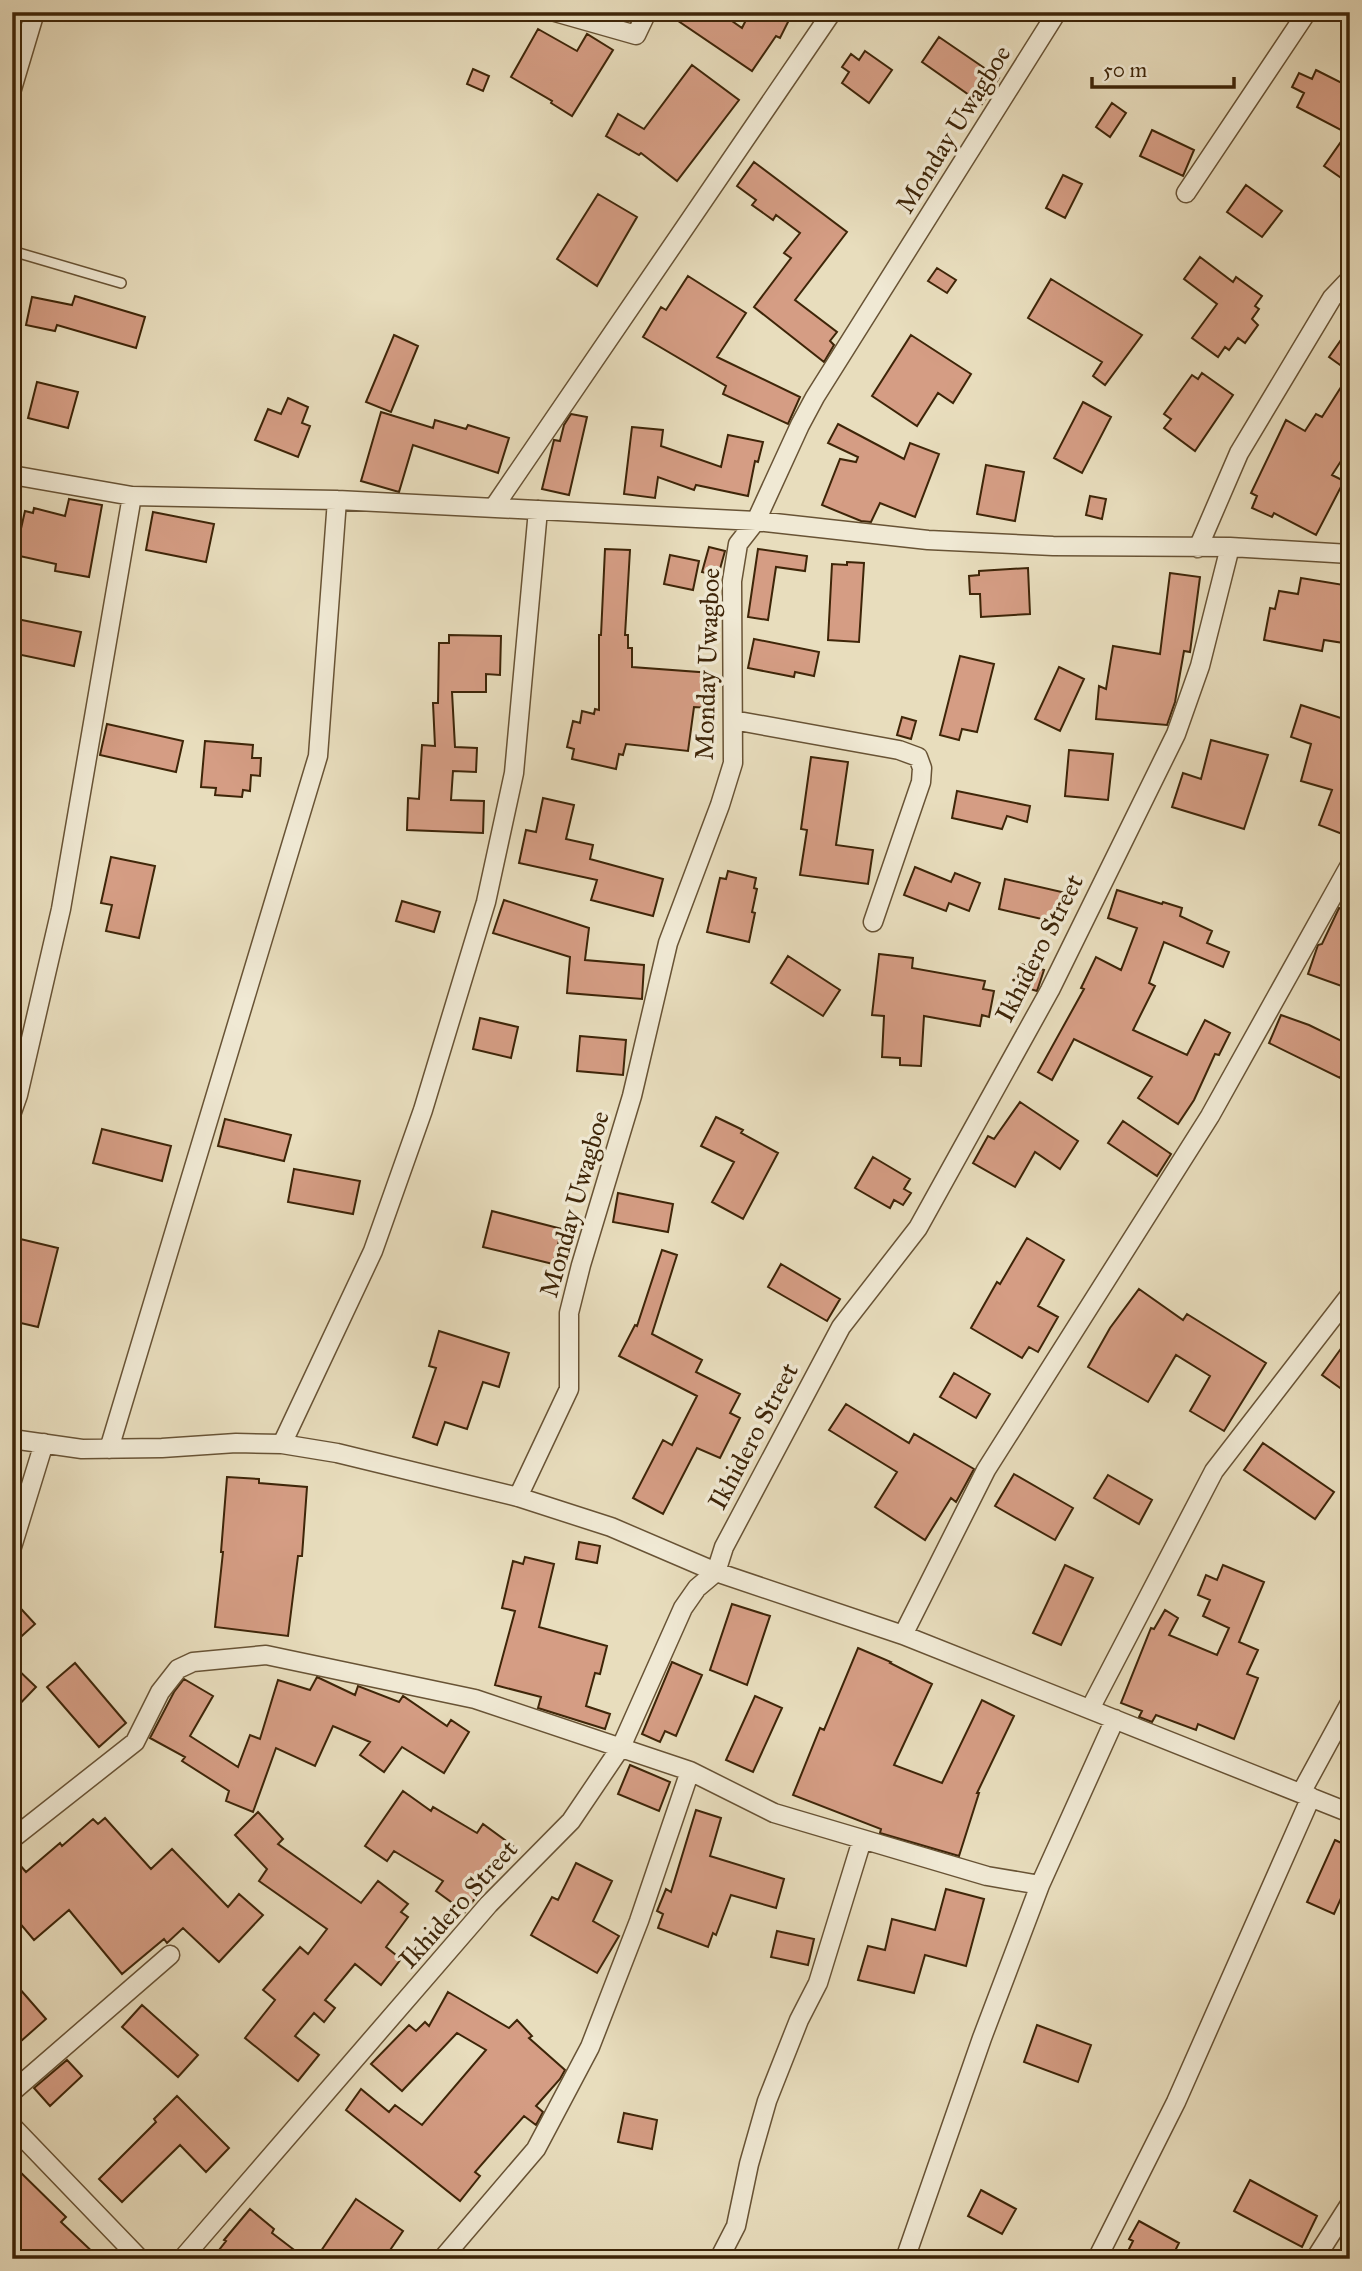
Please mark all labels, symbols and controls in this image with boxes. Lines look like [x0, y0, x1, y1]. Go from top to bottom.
street label: Monday Uwagboe [888, 39, 1018, 219]
scale bar [1092, 46, 1234, 90]
text: 50 m [1103, 57, 1148, 83]
street label: Monday Uwagboe [688, 567, 726, 761]
street label: Ikhidero Street [988, 869, 1090, 1027]
street label: Monday Uwagboe [532, 1107, 616, 1301]
street label: Ikhidero Street [701, 1357, 805, 1515]
street label: Ikhidero Street [392, 1833, 524, 1975]

